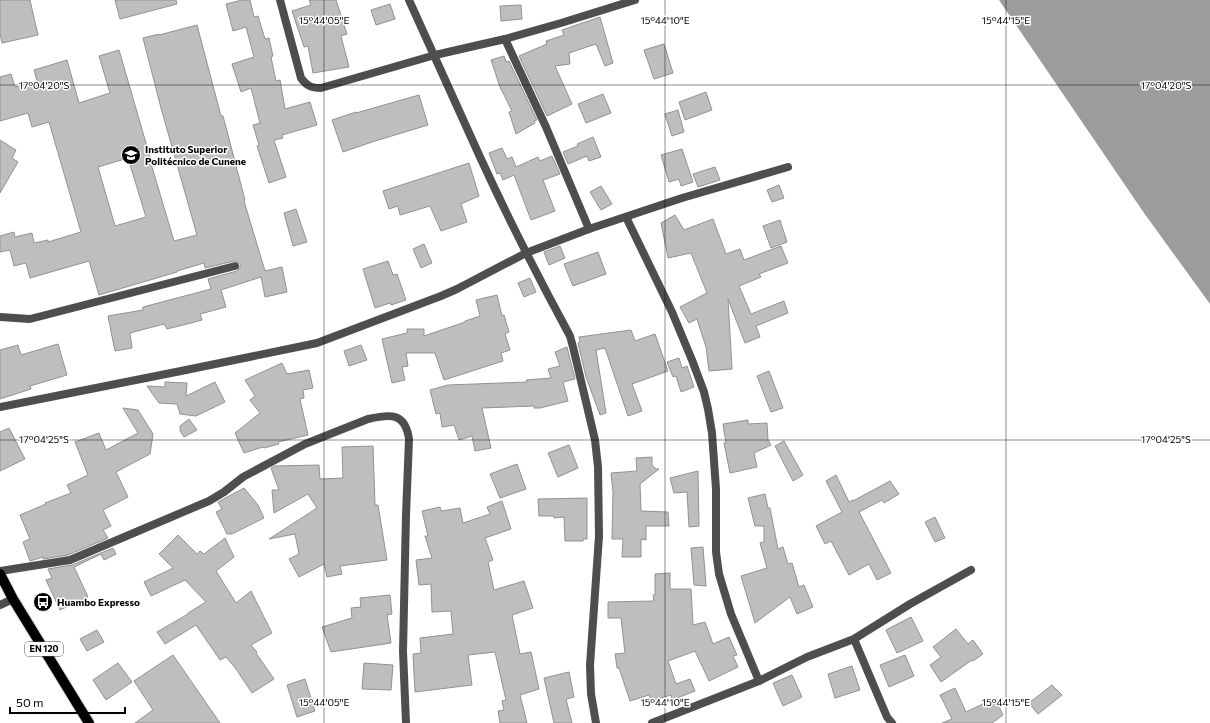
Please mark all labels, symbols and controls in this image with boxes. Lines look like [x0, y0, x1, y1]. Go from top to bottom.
text: 15°44'05"E [299, 14, 349, 26]
text: 15°44'10"E [640, 14, 690, 26]
text: 15°44'15"E [982, 14, 1030, 26]
text: 17°04'20"S [19, 79, 69, 91]
text: 17°04'20"S [1141, 79, 1191, 91]
place label: Instituto Superior Politécnico de Cunene [145, 143, 246, 167]
school or university icon: Instituto Superior Politécnico de Cunene [120, 144, 142, 166]
text: 17°04'25"S [19, 433, 69, 445]
text: 17°04'25"S [1141, 433, 1191, 445]
bus stop icon: Huambo Expresso [32, 591, 54, 613]
place label: Huambo Expresso [57, 596, 140, 608]
road number: EN 120 [25, 642, 63, 656]
scale bar [10, 689, 125, 715]
text: 50 m [16, 695, 44, 709]
text: 15°44'05"E [299, 696, 349, 708]
text: 15°44'10"E [640, 696, 690, 708]
text: 15°44'15"E [982, 696, 1030, 708]

